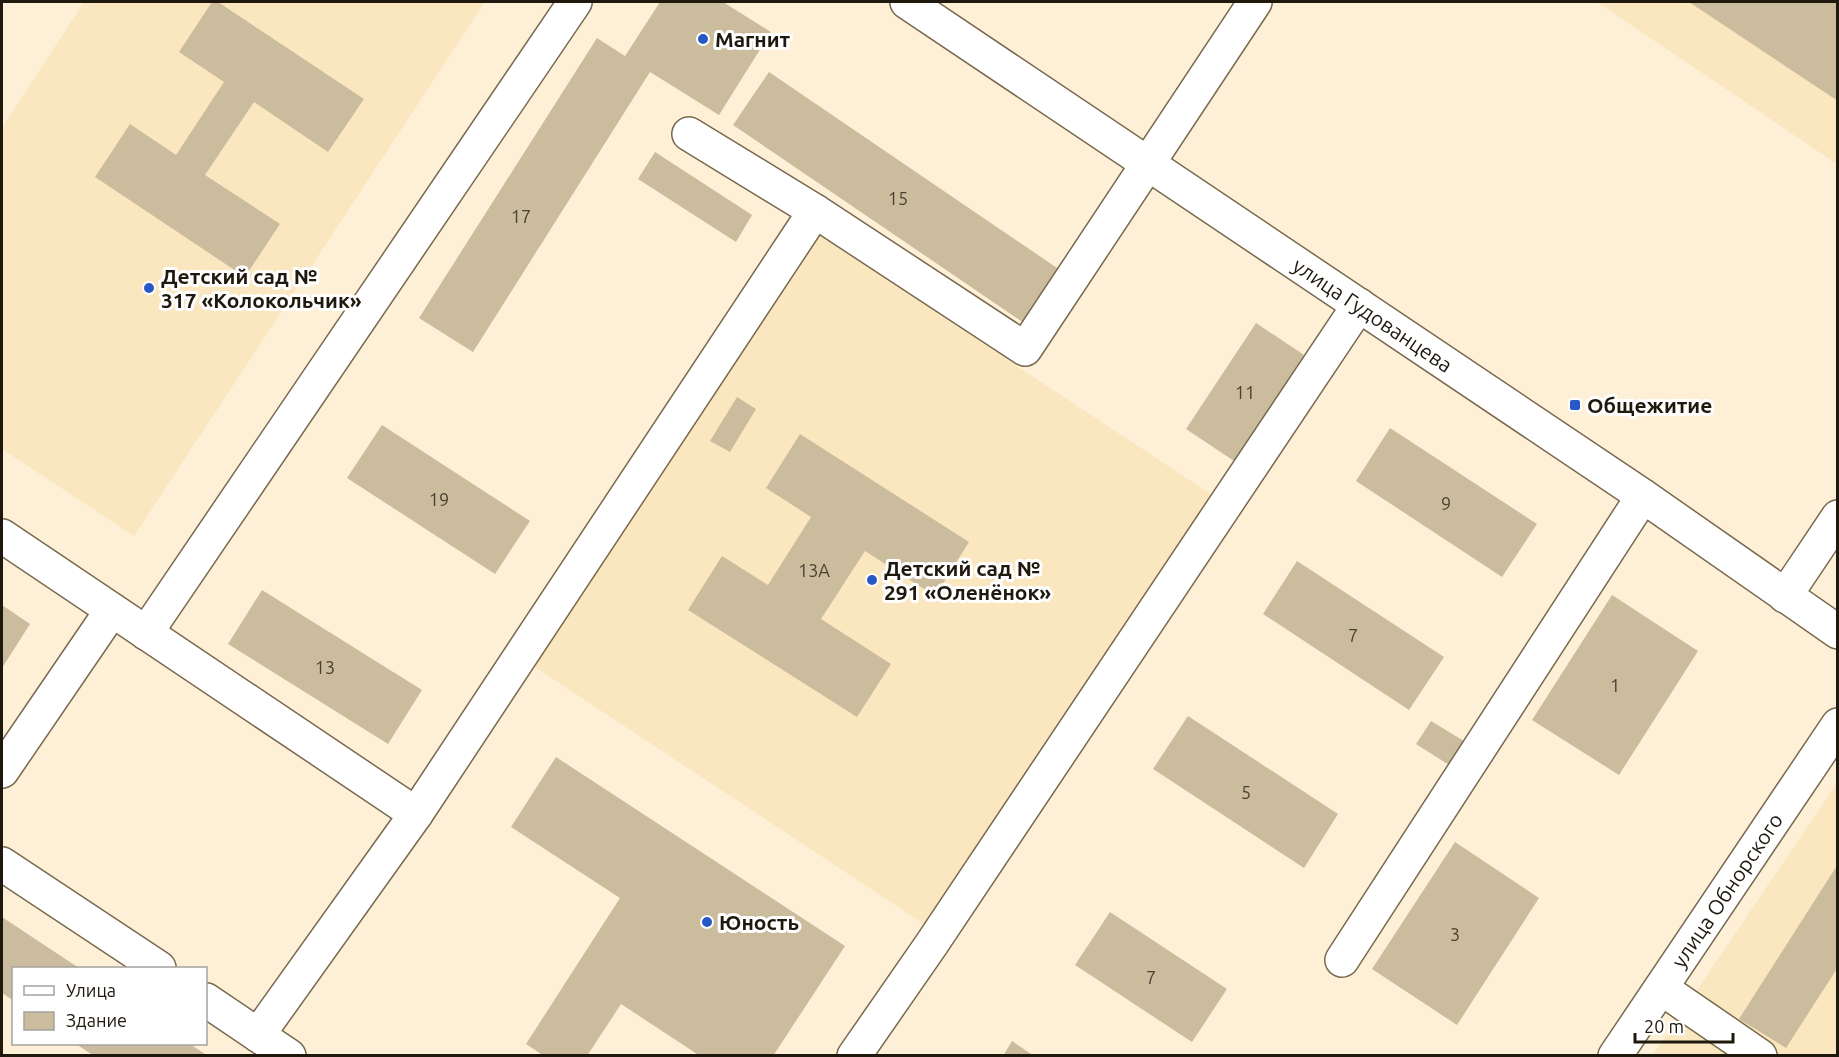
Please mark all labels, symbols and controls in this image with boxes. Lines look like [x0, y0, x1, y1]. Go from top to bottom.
place label: Магнит [715, 27, 791, 51]
marker: Магнит [696, 32, 710, 46]
house number: 15 [888, 188, 908, 208]
house number: 17 [511, 206, 531, 226]
street label: улица Гудованцева [1288, 253, 1457, 377]
place label: Детский сад № 317 «Колокольчик» [161, 264, 362, 312]
marker: Детский сад № 317 «Колокольчик» [142, 281, 156, 295]
house number: 11 [1235, 382, 1255, 402]
place label: Общежитие [1587, 393, 1712, 417]
marker: Общежитие [1568, 398, 1582, 412]
house number: 19 [429, 489, 449, 509]
house number: 9 [1441, 493, 1451, 513]
place label: Детский сад № 291 «Оленёнок» [884, 556, 1051, 604]
house number: 13А [798, 560, 830, 580]
marker: Детский сад № 291 «Оленёнок» [865, 573, 879, 587]
house number: 7 [1348, 625, 1358, 645]
house number: 13 [315, 657, 335, 677]
house number: 1 [1610, 675, 1620, 695]
house number: 5 [1241, 782, 1251, 802]
street label: улица Обнорского [1666, 808, 1787, 972]
place label: Юность [719, 910, 799, 934]
marker: Юность [700, 915, 714, 929]
house number: 3 [1450, 924, 1460, 944]
legend [12, 967, 207, 1045]
house number: 7 [1146, 967, 1156, 987]
text: Улица [66, 980, 116, 1000]
scale bar [1635, 1006, 1732, 1044]
text: Здание [66, 1010, 127, 1030]
text: 20 m [1644, 1016, 1684, 1036]

